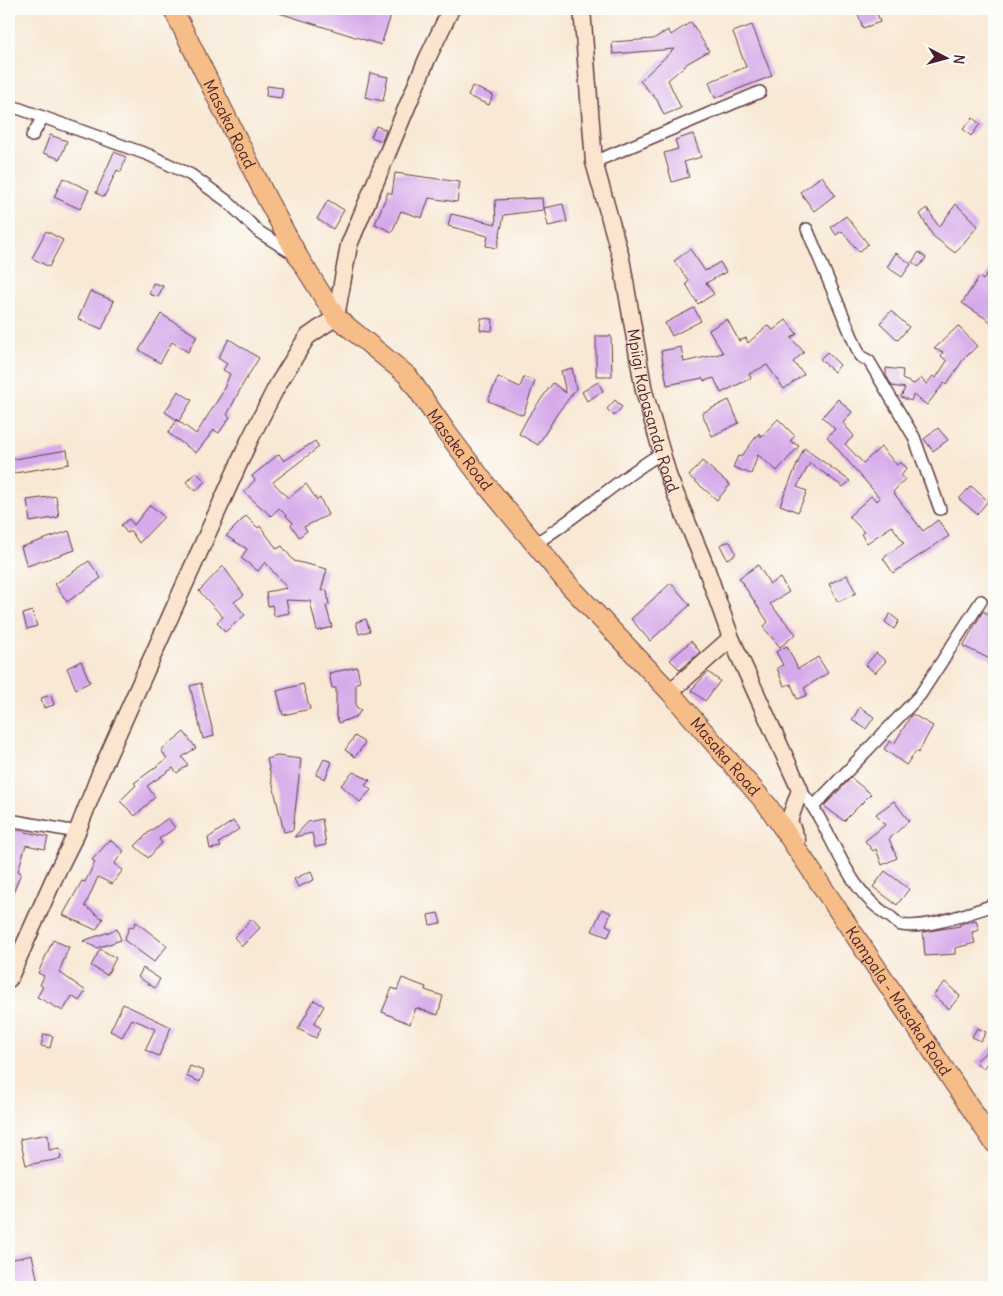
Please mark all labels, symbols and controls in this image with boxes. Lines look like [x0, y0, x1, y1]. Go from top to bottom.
north arrow [920, 32, 970, 82]
text: N [949, 54, 968, 65]
street label: Masaka Road [199, 76, 260, 172]
street label: Mpiigi Kabasanda Road [623, 327, 684, 495]
street label: Masaka Road [423, 405, 497, 494]
street label: Masaka Road [686, 713, 765, 800]
street label: Kampala - Masaka Road [842, 922, 956, 1079]

